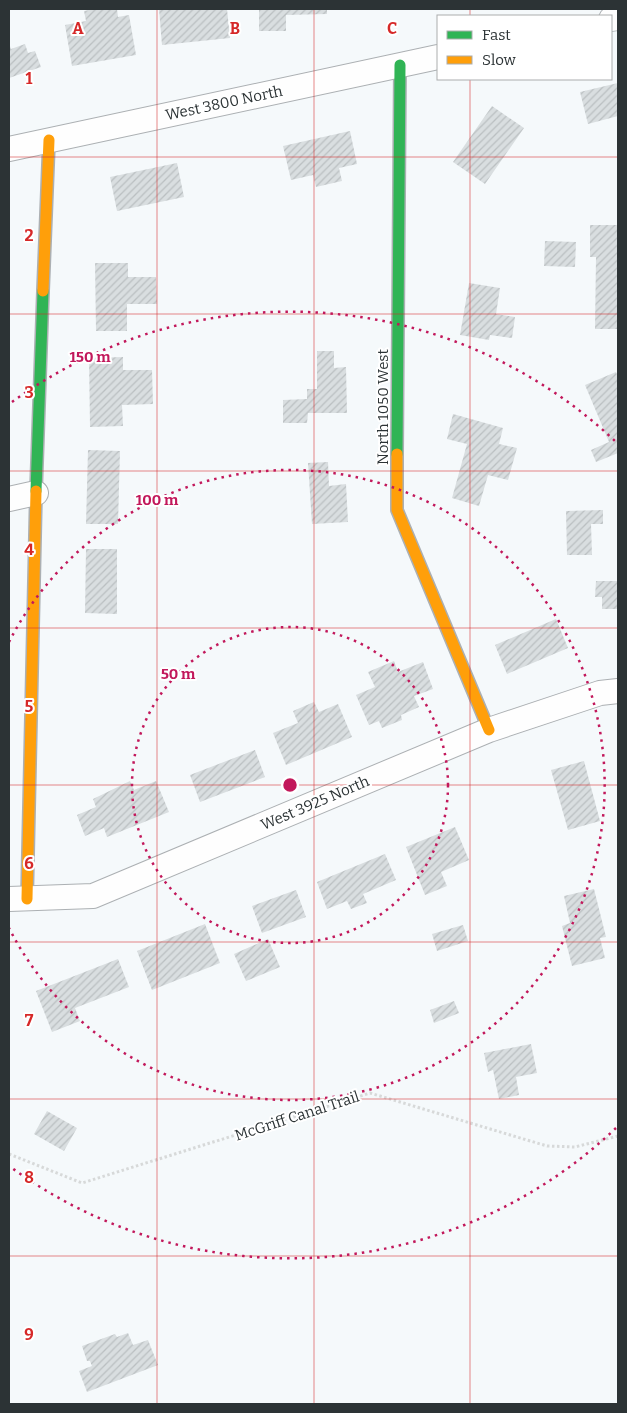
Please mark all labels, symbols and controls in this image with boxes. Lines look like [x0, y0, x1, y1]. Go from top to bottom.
legend [437, 15, 612, 80]
text: A [72, 19, 84, 38]
text: B [230, 19, 240, 38]
text: C [387, 19, 397, 38]
text: Fast [482, 26, 511, 44]
text: Slow [482, 51, 517, 69]
text: 1 [26, 69, 33, 88]
street label: West 3800 North [164, 82, 285, 124]
text: 2 [24, 226, 34, 245]
text: 150 m [69, 348, 111, 366]
street label: North 1050 West [374, 348, 392, 465]
text: 3 [24, 383, 34, 402]
text: 100 m [136, 491, 179, 509]
text: 4 [24, 540, 34, 559]
text: 50 m [161, 665, 196, 683]
text: 5 [25, 697, 34, 716]
street label: West 3925 North [258, 772, 373, 834]
centre of rings [281, 776, 299, 794]
text: 6 [24, 854, 34, 873]
text: 7 [25, 1011, 34, 1030]
street label: McGriff Canal Trail [232, 1087, 362, 1145]
text: 8 [24, 1168, 34, 1187]
text: 9 [24, 1325, 34, 1344]

